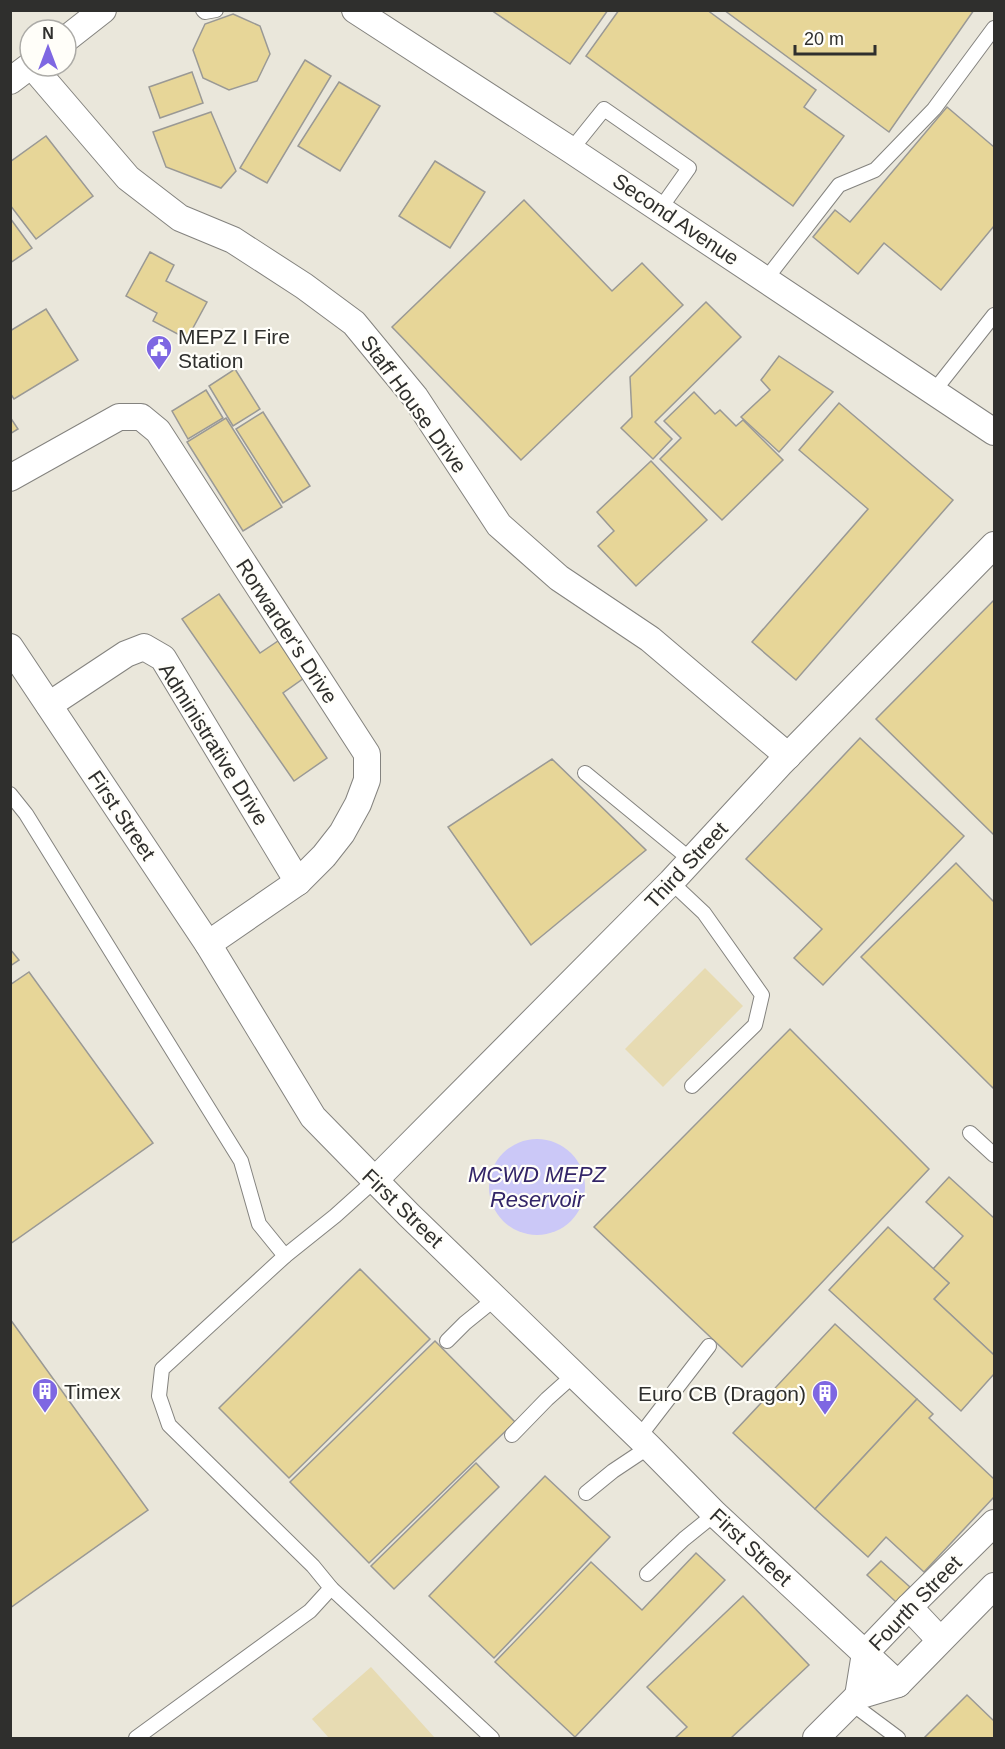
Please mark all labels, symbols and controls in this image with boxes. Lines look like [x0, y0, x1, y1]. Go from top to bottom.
north arrow [18, 18, 78, 78]
scale bar [795, 18, 874, 56]
text: N [42, 25, 54, 42]
text: 20 m [804, 29, 844, 49]
street label: Second Avenue [609, 168, 743, 270]
place label: MEPZ I Fire Station [178, 325, 290, 372]
street label: Staff House Drive [356, 331, 472, 477]
public building icon: MEPZ I Fire Station [144, 333, 174, 371]
street label: Rorwarder's Drive [232, 555, 342, 707]
street label: Administrative Drive [155, 659, 273, 829]
street label: First Street [84, 766, 160, 864]
street label: Third Street [640, 817, 732, 913]
water label: MCWD MEPZ Reservoir [468, 1162, 608, 1212]
street label: First Street [358, 1164, 448, 1252]
building icon: Timex [30, 1376, 60, 1414]
building icon: Euro CB (Dragon) [810, 1378, 840, 1416]
place label: Timex [64, 1380, 121, 1403]
place label: Euro CB (Dragon) [638, 1382, 806, 1405]
street label: First Street [706, 1504, 797, 1591]
street label: Fourth Street [864, 1551, 966, 1655]

